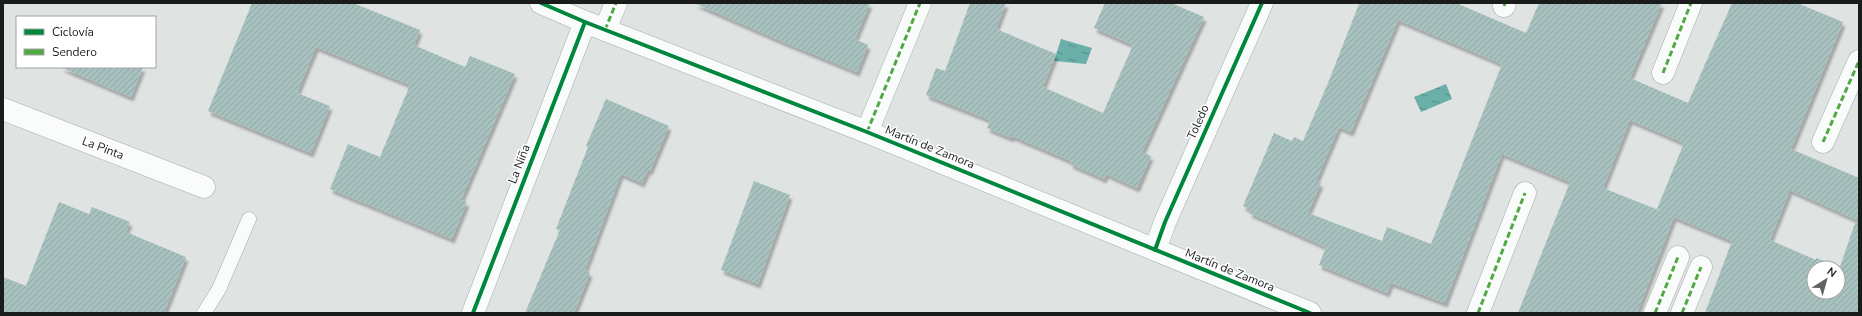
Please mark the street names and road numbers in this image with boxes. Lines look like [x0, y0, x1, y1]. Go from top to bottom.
street label: Toledo [1183, 102, 1213, 142]
street label: Martín de Zamora [883, 122, 977, 172]
street label: La Pinta [80, 133, 126, 163]
street label: La Niña [504, 142, 534, 186]
street label: Martín de Zamora [1183, 245, 1277, 295]

